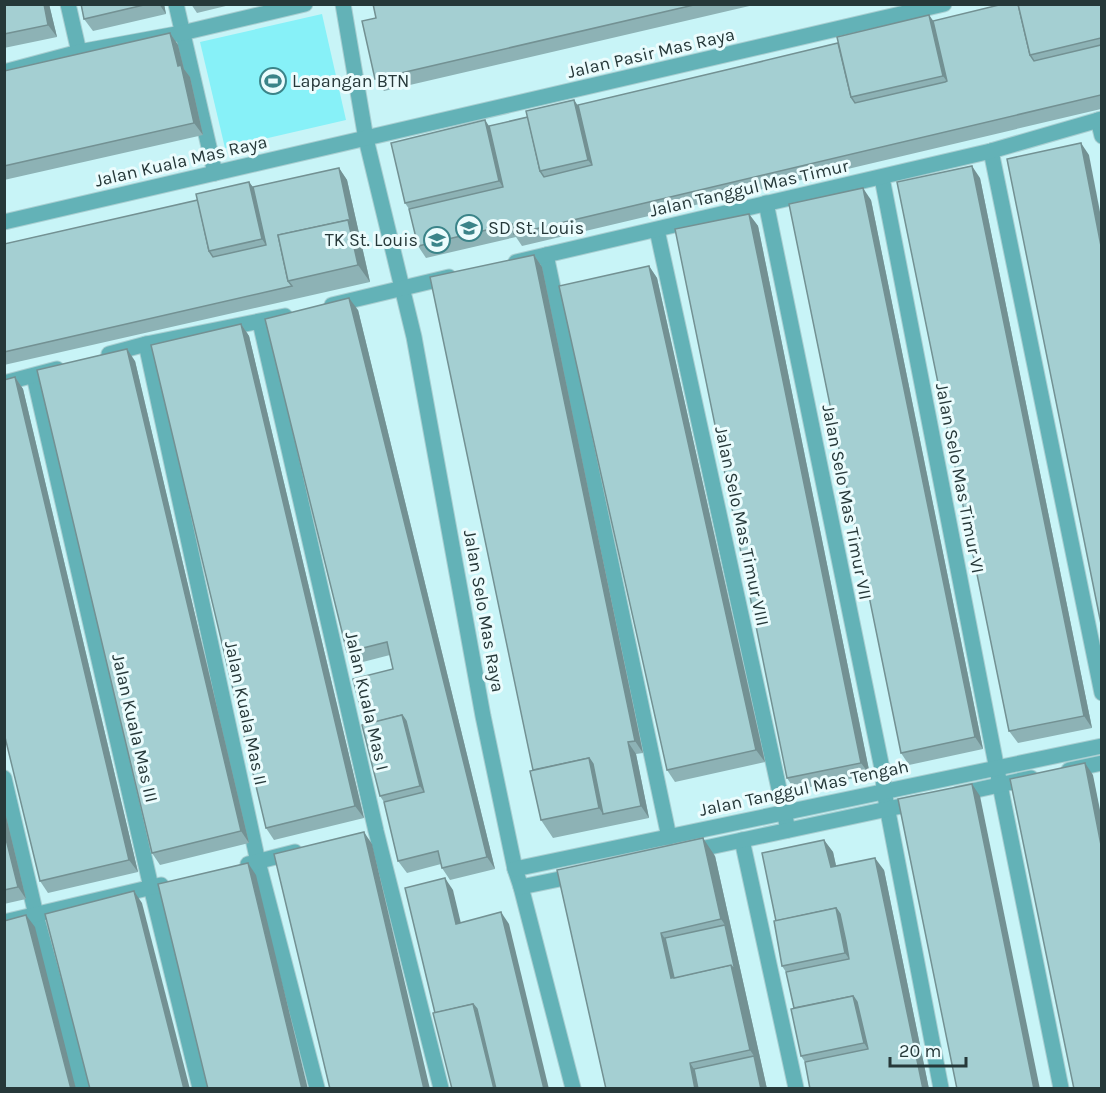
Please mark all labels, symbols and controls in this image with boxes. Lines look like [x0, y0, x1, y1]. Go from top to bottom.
street label: Jalan Pasir Mas Raya [565, 23, 737, 83]
sports icon: Lapangan BTN [258, 66, 288, 96]
place label: Lapangan BTN [292, 70, 409, 92]
street label: Jalan Kuala Mas Raya [93, 130, 269, 192]
street label: Jalan Tanggul Mas Timur [647, 154, 851, 222]
school or university icon: SD St. Louis [454, 213, 484, 243]
place label: SD St. Louis [488, 217, 584, 239]
school or university icon: TK St. Louis [422, 225, 452, 255]
place label: TK St. Louis [325, 229, 418, 251]
street label: Jalan Selo Mas Timur VI [931, 381, 989, 575]
street label: Jalan Selo Mas Timur VII [817, 402, 877, 602]
street label: Jalan Selo Mas Timur VIII [710, 424, 774, 628]
street label: Jalan Selo Mas Raya [459, 528, 509, 694]
street label: Jalan Kuala Mas I [340, 629, 394, 773]
street label: Jalan Kuala Mas II [220, 639, 272, 787]
street label: Jalan Kuala Mas III [107, 651, 163, 805]
street label: Jalan Tanggul Mas Tengah [697, 755, 911, 821]
scale bar [890, 1030, 966, 1068]
text: 20 m [899, 1040, 941, 1062]

